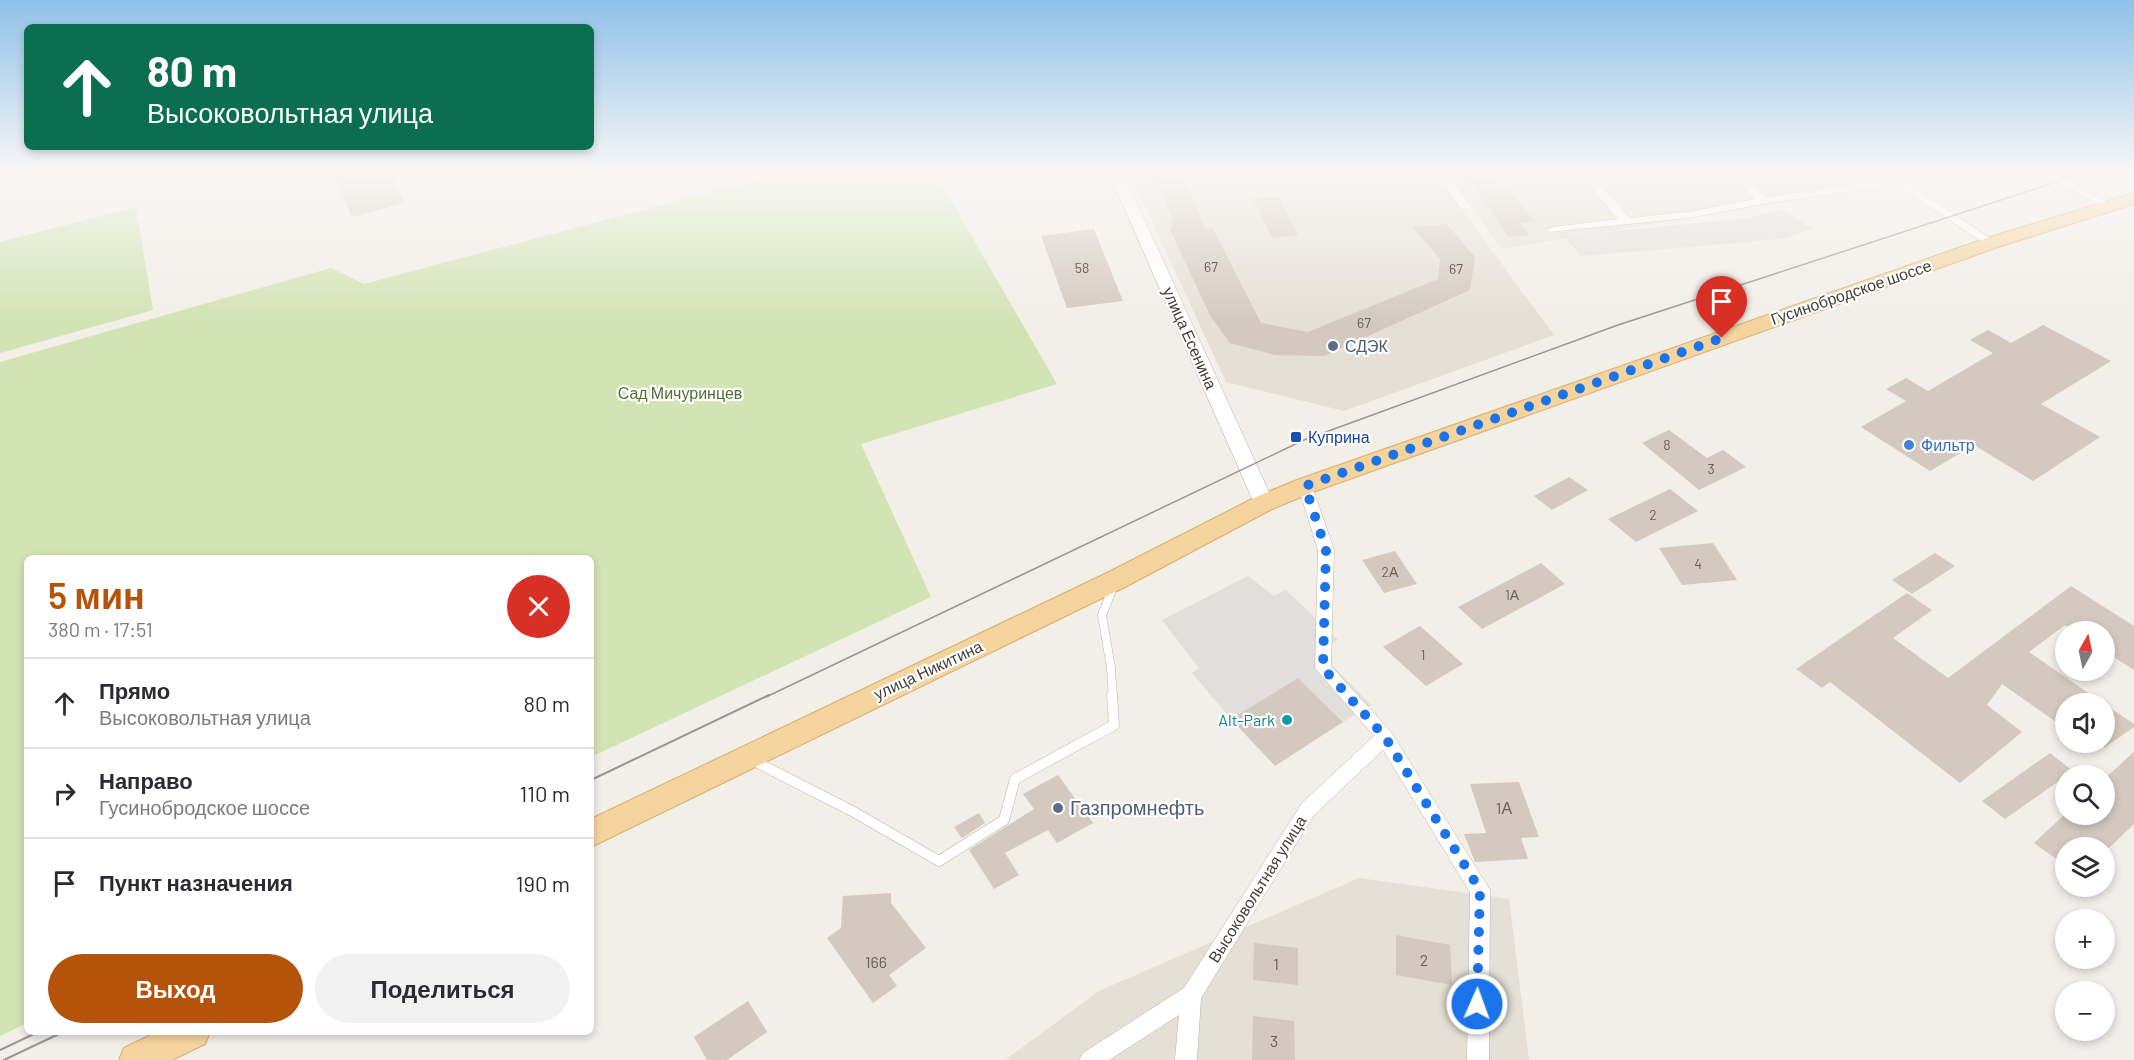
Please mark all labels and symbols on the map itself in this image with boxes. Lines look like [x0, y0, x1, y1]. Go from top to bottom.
street label: Гусинобродское шоссе [1768, 255, 1934, 328]
house number: 67 [1204, 258, 1218, 275]
house number: 58 [1075, 259, 1089, 276]
house number: 67 [1449, 260, 1463, 277]
pin [1696, 276, 1747, 338]
street label: улица Есенина [1159, 284, 1222, 392]
house number: 67 [1357, 314, 1371, 331]
place label: СДЭК [1345, 336, 1389, 355]
marker: СДЭК [1326, 339, 1340, 353]
park label: Сад Мичуринцев [618, 383, 742, 402]
place label: Куприна [1308, 427, 1370, 446]
marker: Куприна [1289, 430, 1303, 444]
place label: Фильтр [1921, 435, 1975, 454]
house number: 8 [1663, 436, 1671, 453]
marker: Фильтр [1902, 438, 1916, 452]
house number: 3 [1707, 460, 1715, 477]
house number: 2 [1649, 506, 1657, 523]
house number: 4 [1694, 555, 1702, 572]
house number: 2А [1382, 563, 1399, 580]
house number: 1А [1505, 586, 1520, 603]
north arrow [2055, 621, 2115, 681]
street label: улица Никитина [870, 636, 985, 703]
house number: 1 [1421, 646, 1425, 663]
place label: Alt-Park [1218, 710, 1275, 729]
marker: Alt-Park [1280, 713, 1294, 727]
place label: Газпромнефть [1070, 795, 1204, 819]
house number: 1А [1496, 798, 1512, 817]
marker: Газпромнефть [1051, 801, 1065, 815]
street label: Высоковольтная улица [1204, 812, 1310, 966]
house number: 2 [1420, 950, 1428, 969]
house number: 166 [865, 952, 887, 971]
house number: 1 [1273, 954, 1279, 973]
position arrow [1445, 972, 1509, 1036]
house number: 3 [1270, 1031, 1278, 1050]

